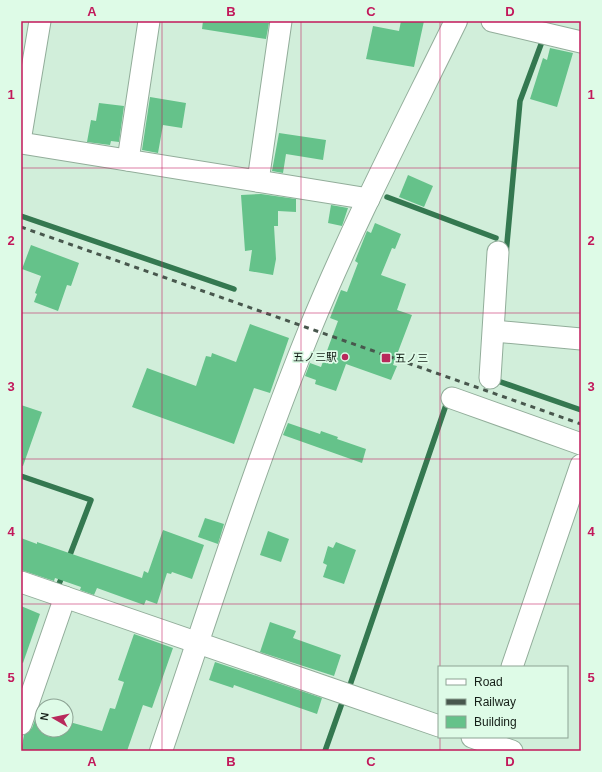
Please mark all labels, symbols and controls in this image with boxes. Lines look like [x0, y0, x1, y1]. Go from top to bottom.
text: A [87, 4, 97, 19]
text: B [226, 4, 236, 19]
text: C [366, 4, 376, 19]
text: D [505, 4, 515, 19]
text: 1 [7, 87, 15, 102]
text: 1 [587, 87, 595, 102]
text: 2 [7, 233, 15, 248]
text: 2 [587, 233, 595, 248]
place label: 五ノ三駅 [293, 351, 337, 363]
marker: 五ノ三駅 [340, 352, 350, 362]
marker: 五ノ三 [380, 352, 392, 364]
place label: 五ノ三 [395, 352, 428, 364]
text: 3 [7, 379, 15, 394]
text: 3 [587, 379, 595, 394]
text: 4 [7, 524, 15, 539]
text: 4 [587, 524, 595, 539]
legend [438, 666, 568, 738]
text: 5 [7, 670, 15, 685]
text: 5 [587, 670, 595, 685]
text: Road [474, 675, 503, 689]
text: Railway [474, 695, 516, 709]
north arrow [34, 698, 74, 738]
text: N [38, 712, 51, 721]
text: Building [474, 715, 517, 729]
text: A [87, 754, 97, 769]
text: B [226, 754, 236, 769]
text: C [366, 754, 376, 769]
text: D [505, 754, 515, 769]

